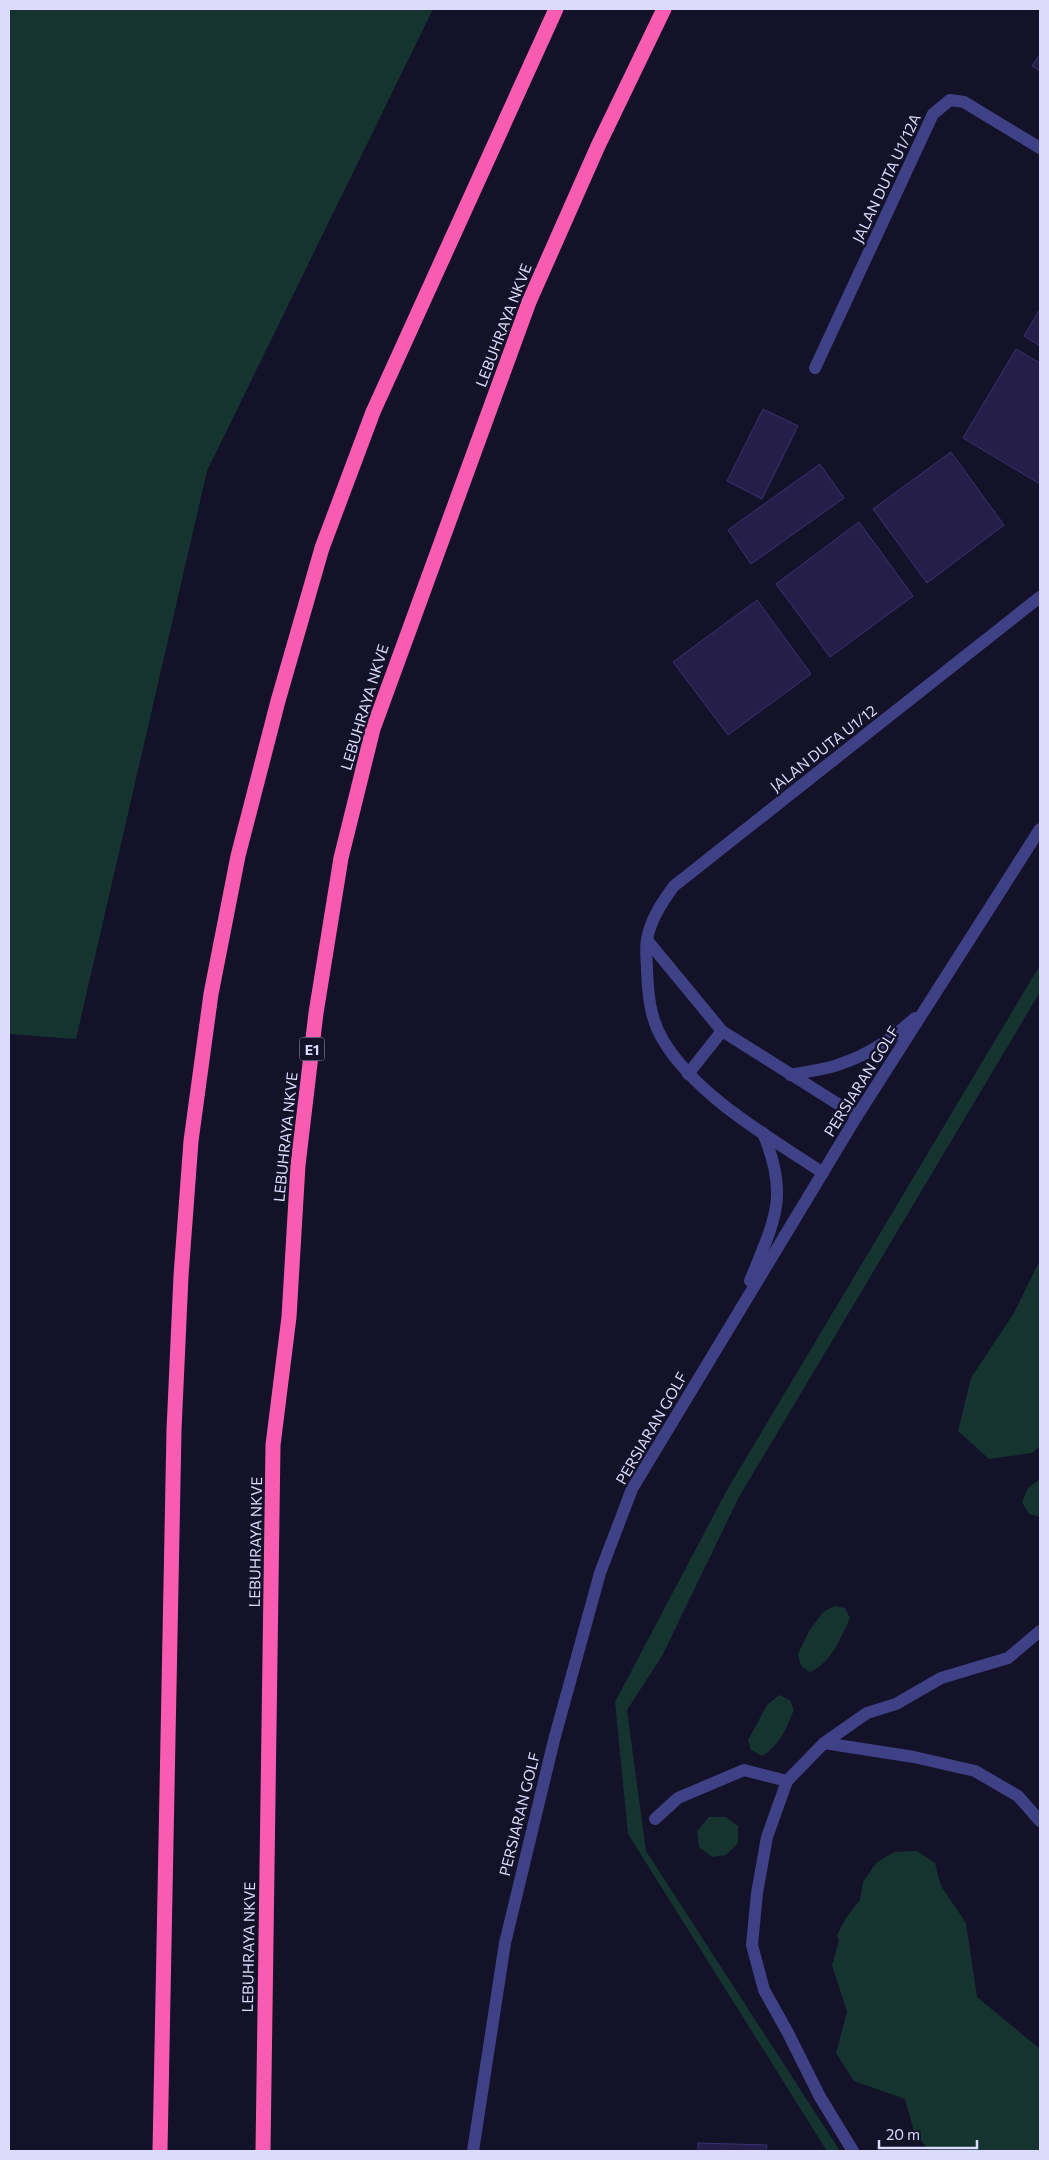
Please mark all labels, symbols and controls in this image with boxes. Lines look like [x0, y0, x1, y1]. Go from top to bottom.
street label: JALAN DUTA U1/12A [848, 111, 924, 245]
street label: LEBUHRAYA NKVE [471, 261, 535, 389]
street label: LEBUHRAYA NKVE [336, 642, 392, 772]
street label: JALAN DUTA U1/12 [766, 701, 880, 795]
street label: PERSIARAN GOLF [820, 1022, 902, 1140]
road number: E1 [300, 1038, 324, 1060]
street label: LEBUHRAYA NKVE [269, 1071, 301, 1203]
street label: PERSIARAN GOLF [612, 1369, 690, 1487]
street label: LEBUHRAYA NKVE [245, 1476, 265, 1607]
street label: PERSIARAN GOLF [495, 1750, 543, 1878]
street label: LEBUHRAYA NKVE [238, 1881, 258, 2012]
scale bar [879, 2118, 976, 2150]
text: 20 m [886, 2125, 920, 2143]

